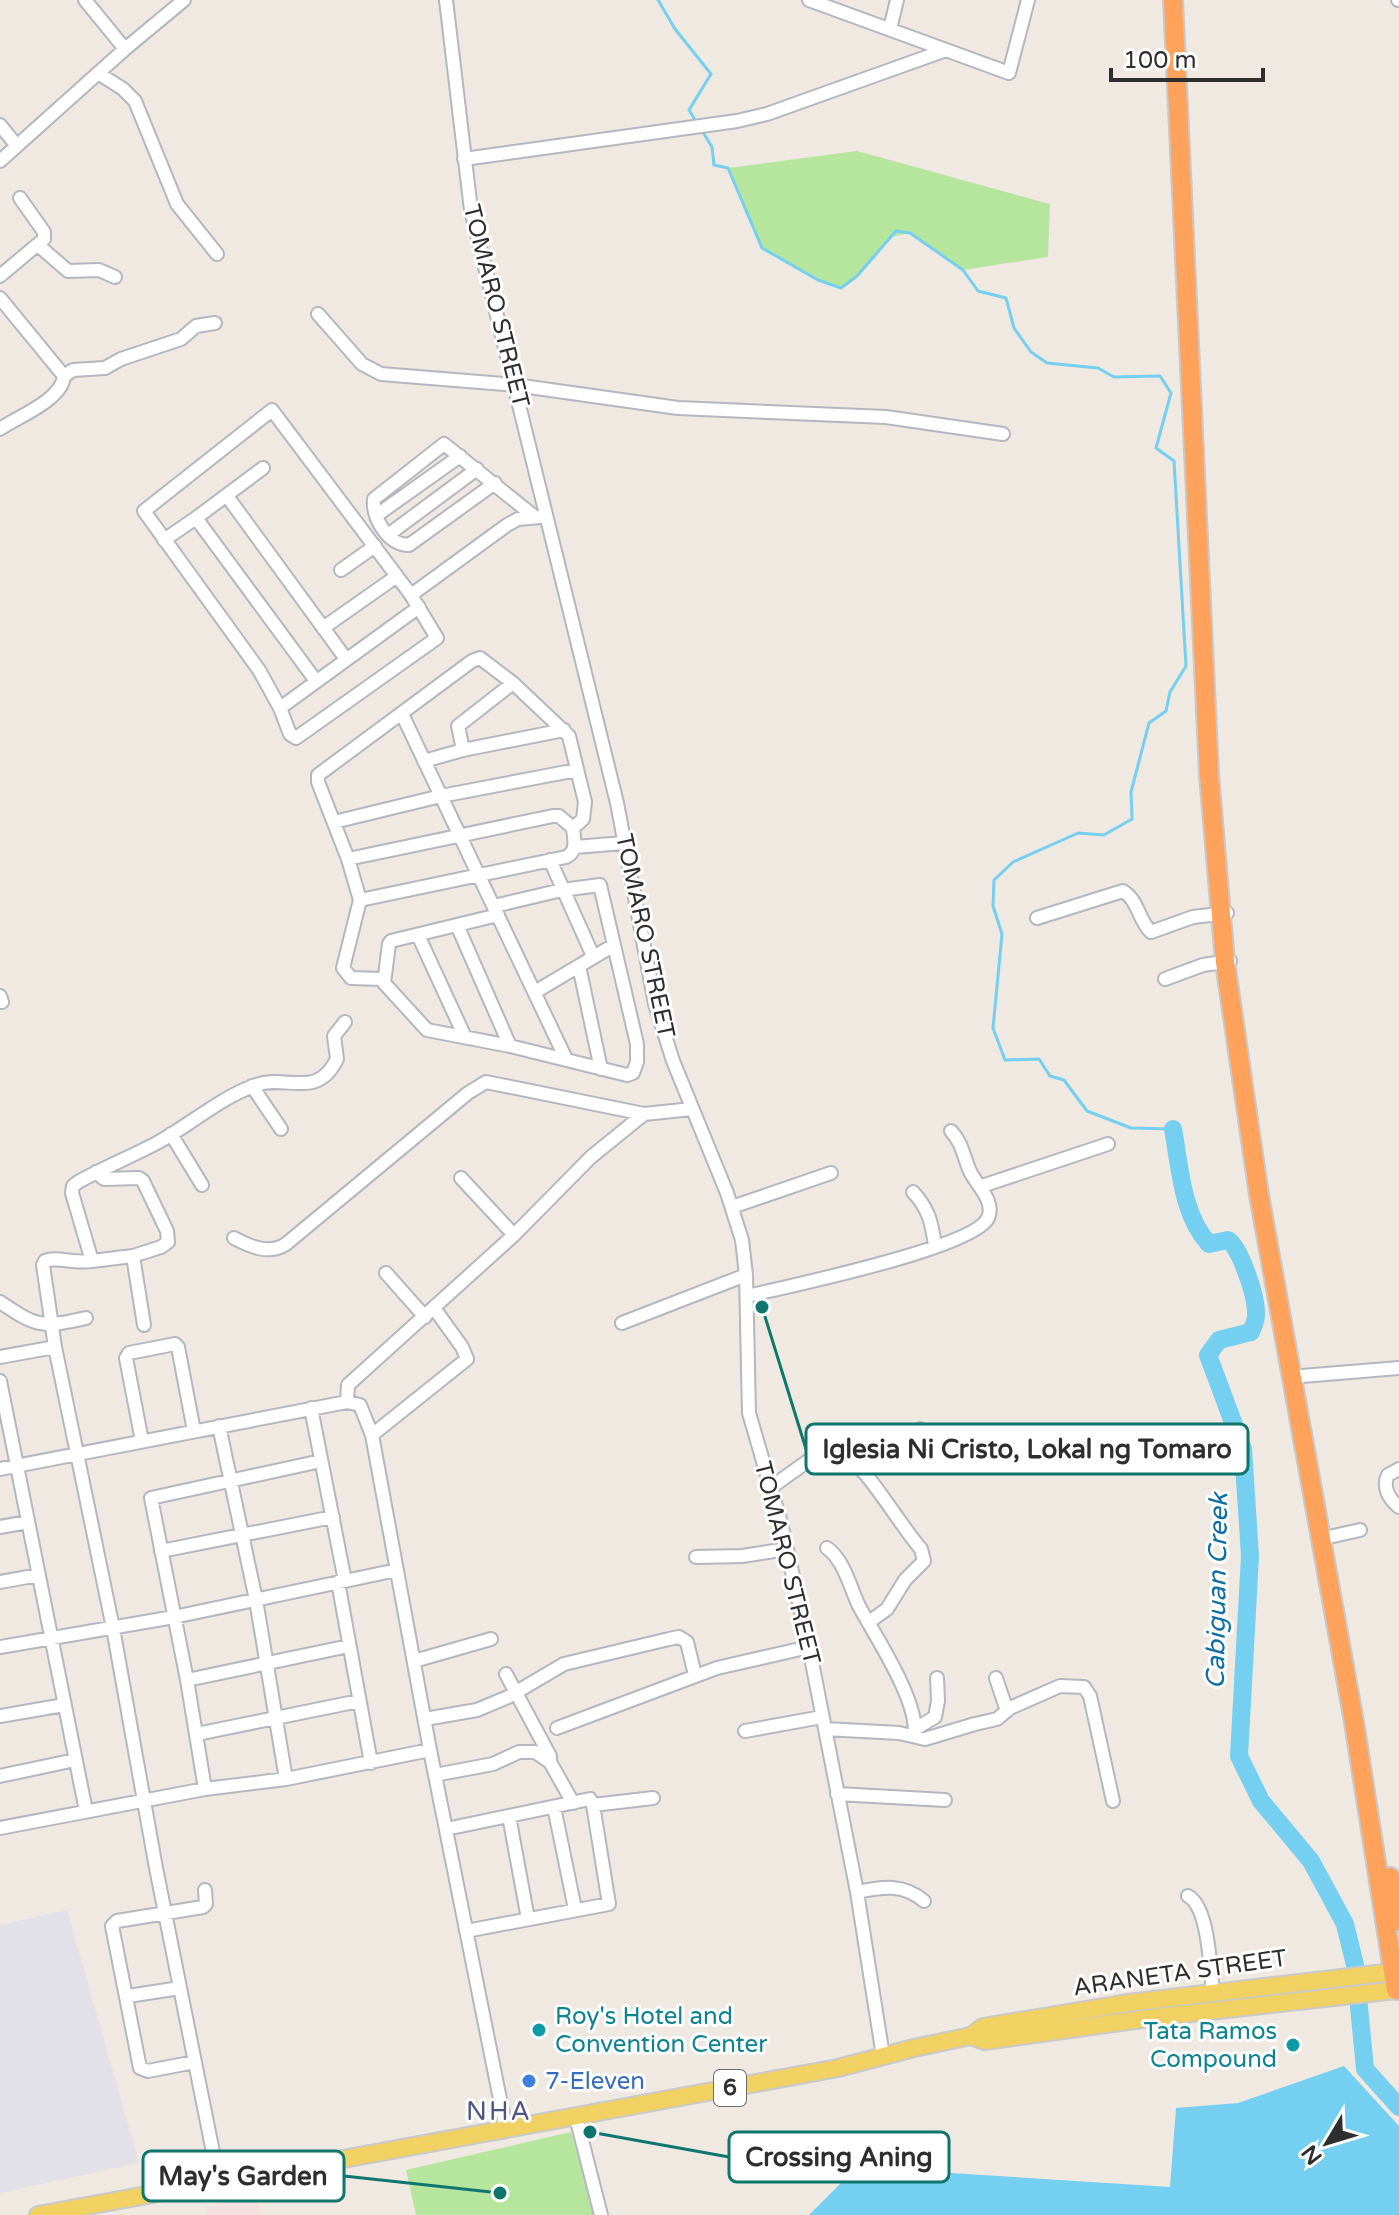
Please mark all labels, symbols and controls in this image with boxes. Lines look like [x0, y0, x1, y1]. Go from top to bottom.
scale bar [1111, 32, 1263, 82]
text: 100 m [1123, 46, 1197, 75]
street label: TOMARO STREET [457, 201, 535, 411]
street label: TOMARO STREET [609, 831, 681, 1041]
callout: Iglesia Ni Cristo, Lokal ng Tomaro [806, 1424, 1248, 1474]
text: Iglesia Ni Cristo, Lokal ng Tomaro [822, 1434, 1232, 1465]
street label: TOMARO STREET [748, 1458, 826, 1668]
water label: Cabiguan Creek [1200, 1491, 1234, 1689]
street label: ARANETA STREET [1071, 1944, 1289, 2002]
place label: Roy's Hotel and Convention Center [555, 2002, 768, 2059]
place label: Tata Ramos Compound [1143, 2017, 1277, 2074]
marker: Roy's Hotel and Convention Center [530, 2021, 548, 2039]
marker: Tata Ramos Compound [1284, 2036, 1302, 2054]
place label: 7-Eleven [545, 2067, 645, 2096]
road number: 6 [714, 2070, 746, 2106]
marker: 7-Eleven [520, 2072, 538, 2090]
district label: NHA [466, 2096, 532, 2127]
north arrow [1287, 2103, 1367, 2183]
callout: Crossing Aning [729, 2132, 949, 2182]
text: N [1296, 2140, 1328, 2170]
text: Crossing Aning [745, 2142, 933, 2173]
callout: May's Garden [143, 2151, 344, 2201]
text: May's Garden [158, 2161, 328, 2192]

